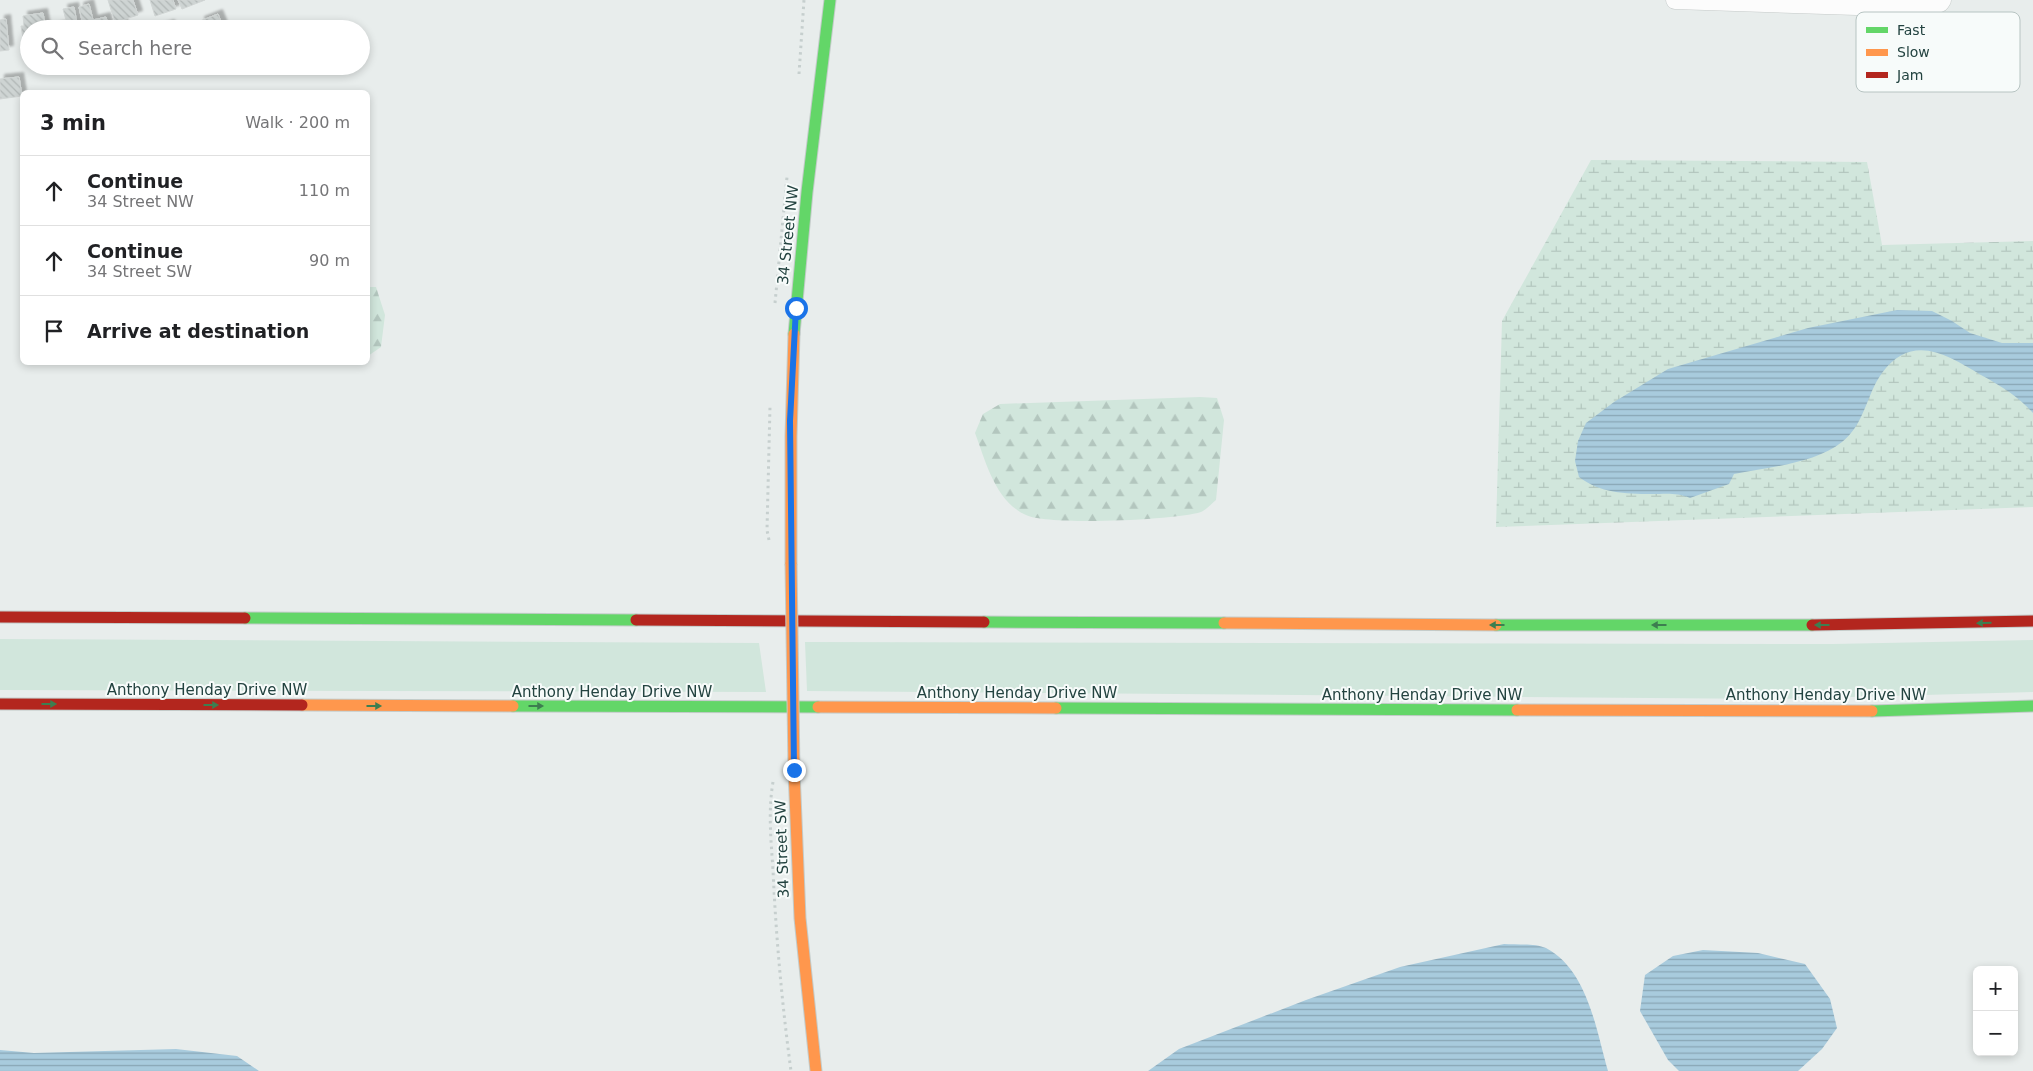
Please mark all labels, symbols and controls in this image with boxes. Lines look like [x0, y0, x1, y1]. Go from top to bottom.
legend [1856, 12, 2020, 92]
search box [20, 20, 370, 75]
text: Fast [1897, 22, 1926, 38]
icon: search [38, 34, 66, 62]
text: Search here [78, 37, 192, 59]
text: Slow [1897, 44, 1930, 60]
text: Jam [1896, 67, 1923, 83]
text: 3 min [40, 111, 106, 135]
text: Walk · 200 m [245, 113, 350, 132]
text: Continue [87, 170, 183, 192]
icon: ahead [40, 177, 68, 205]
text: 110 m [299, 181, 350, 200]
street label: 34 Street NW [774, 184, 802, 286]
text: 34 Street NW [87, 192, 194, 211]
text: Continue [87, 240, 183, 262]
icon: ahead [40, 247, 68, 275]
text: 90 m [309, 251, 350, 270]
text: 34 Street SW [87, 262, 192, 281]
route start [785, 297, 808, 320]
icon: arrive [40, 317, 68, 345]
text: Arrive at destination [87, 320, 309, 342]
one-way arrow [1976, 619, 1992, 627]
one-way arrow [1489, 621, 1505, 629]
one-way arrow [1651, 621, 1667, 629]
one-way arrow [1814, 621, 1830, 629]
street label: Anthony Henday Drive NW [107, 681, 308, 699]
street label: Anthony Henday Drive NW [512, 683, 713, 701]
street label: Anthony Henday Drive NW [917, 684, 1118, 702]
street label: Anthony Henday Drive NW [1322, 686, 1523, 704]
street label: Anthony Henday Drive NW [1726, 686, 1927, 704]
one-way arrow [41, 700, 57, 708]
one-way arrow [203, 701, 219, 709]
one-way arrow [366, 702, 382, 710]
one-way arrow [528, 702, 544, 710]
route end [783, 759, 806, 782]
street label: 34 Street SW [771, 799, 793, 899]
map controls [1973, 966, 2018, 1056]
button: + [1973, 966, 2018, 1011]
button: − [1973, 1011, 2018, 1056]

